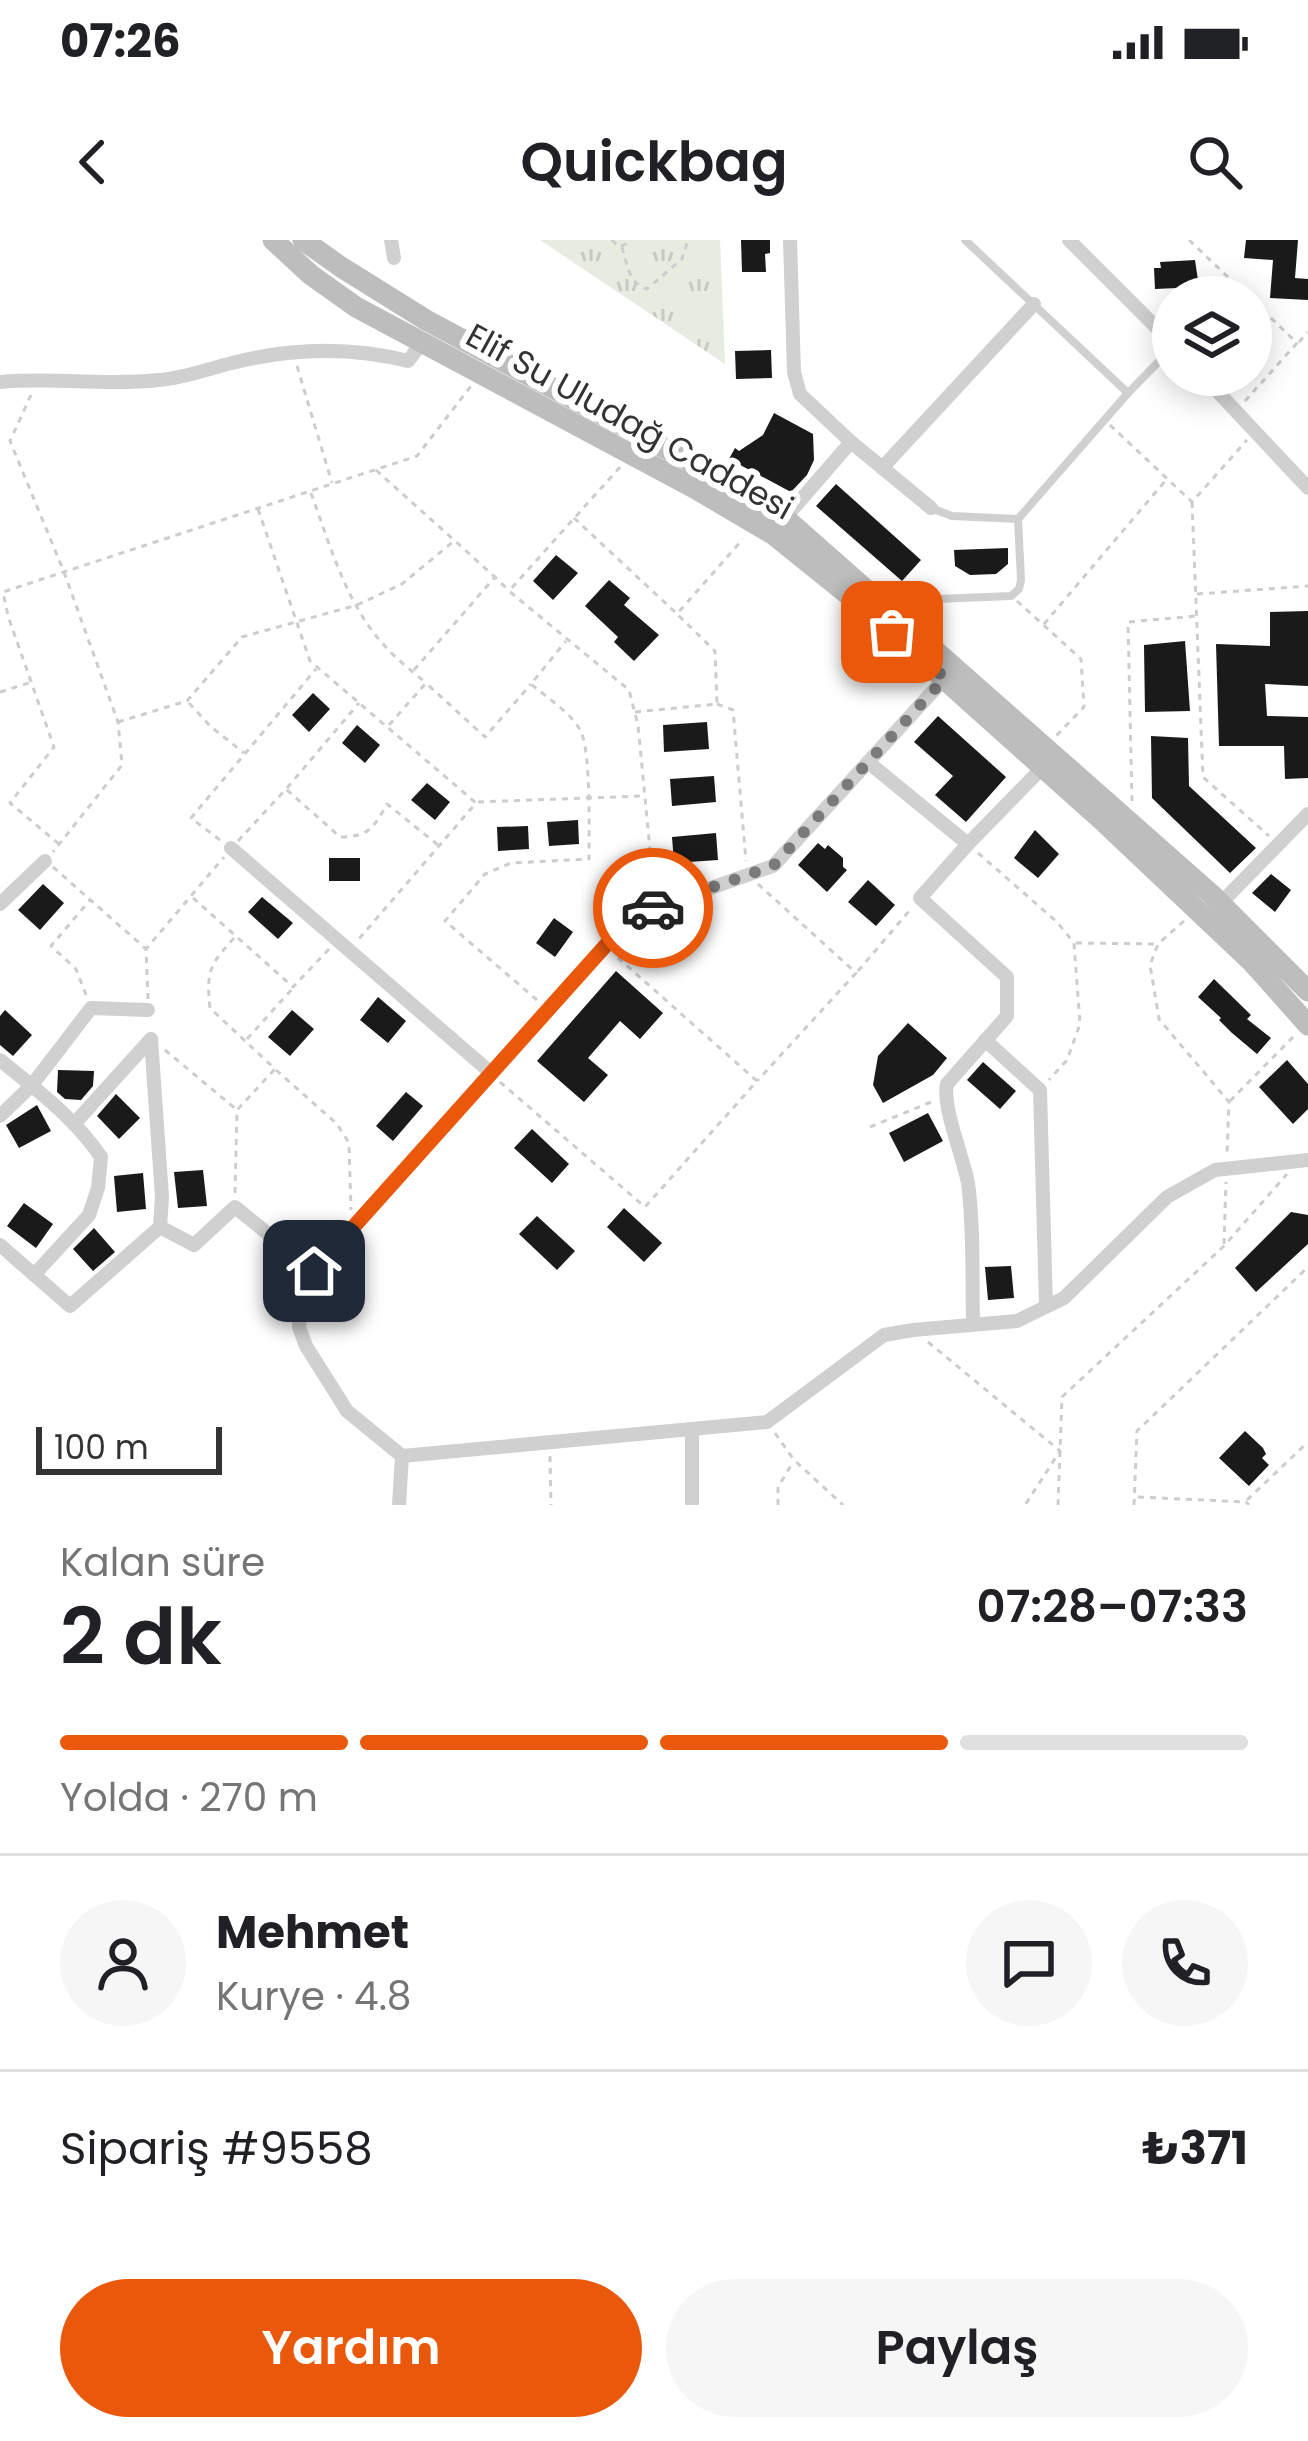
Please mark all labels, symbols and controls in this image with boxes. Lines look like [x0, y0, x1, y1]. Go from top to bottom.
text: 07:26 [60, 10, 181, 73]
text: Quickbag [520, 124, 788, 200]
icon: back [60, 129, 126, 195]
icon: search [1182, 129, 1248, 195]
map controls [1152, 276, 1272, 396]
button: layers [1152, 276, 1272, 396]
street label: Elif Su Uludağ Caddesi [458, 312, 802, 531]
pin [841, 581, 943, 683]
icon: bag [859, 599, 925, 665]
courier [593, 848, 713, 968]
icon: car [620, 875, 686, 941]
pin [263, 1220, 365, 1322]
icon: home [281, 1238, 347, 1304]
scale bar [36, 1421, 222, 1474]
text: 100 m [54, 1424, 149, 1471]
text: Kalan süre [60, 1535, 265, 1590]
text: 07:28–07:33 [977, 1575, 1248, 1638]
text: 2 dk [60, 1582, 222, 1691]
text: Yolda · 270 m [60, 1770, 318, 1825]
button: person [60, 1900, 186, 2026]
button: chat [966, 1900, 1092, 2026]
button: phone [1122, 1900, 1248, 2026]
text: Mehmet [216, 1901, 409, 1964]
text: Kurye · 4.8 [216, 1969, 411, 2024]
text: Sipariş #9558 [60, 2117, 373, 2180]
text: ₺371 [1142, 2117, 1248, 2180]
button: Yardım [60, 2279, 642, 2417]
button: Paylaş [666, 2279, 1248, 2417]

